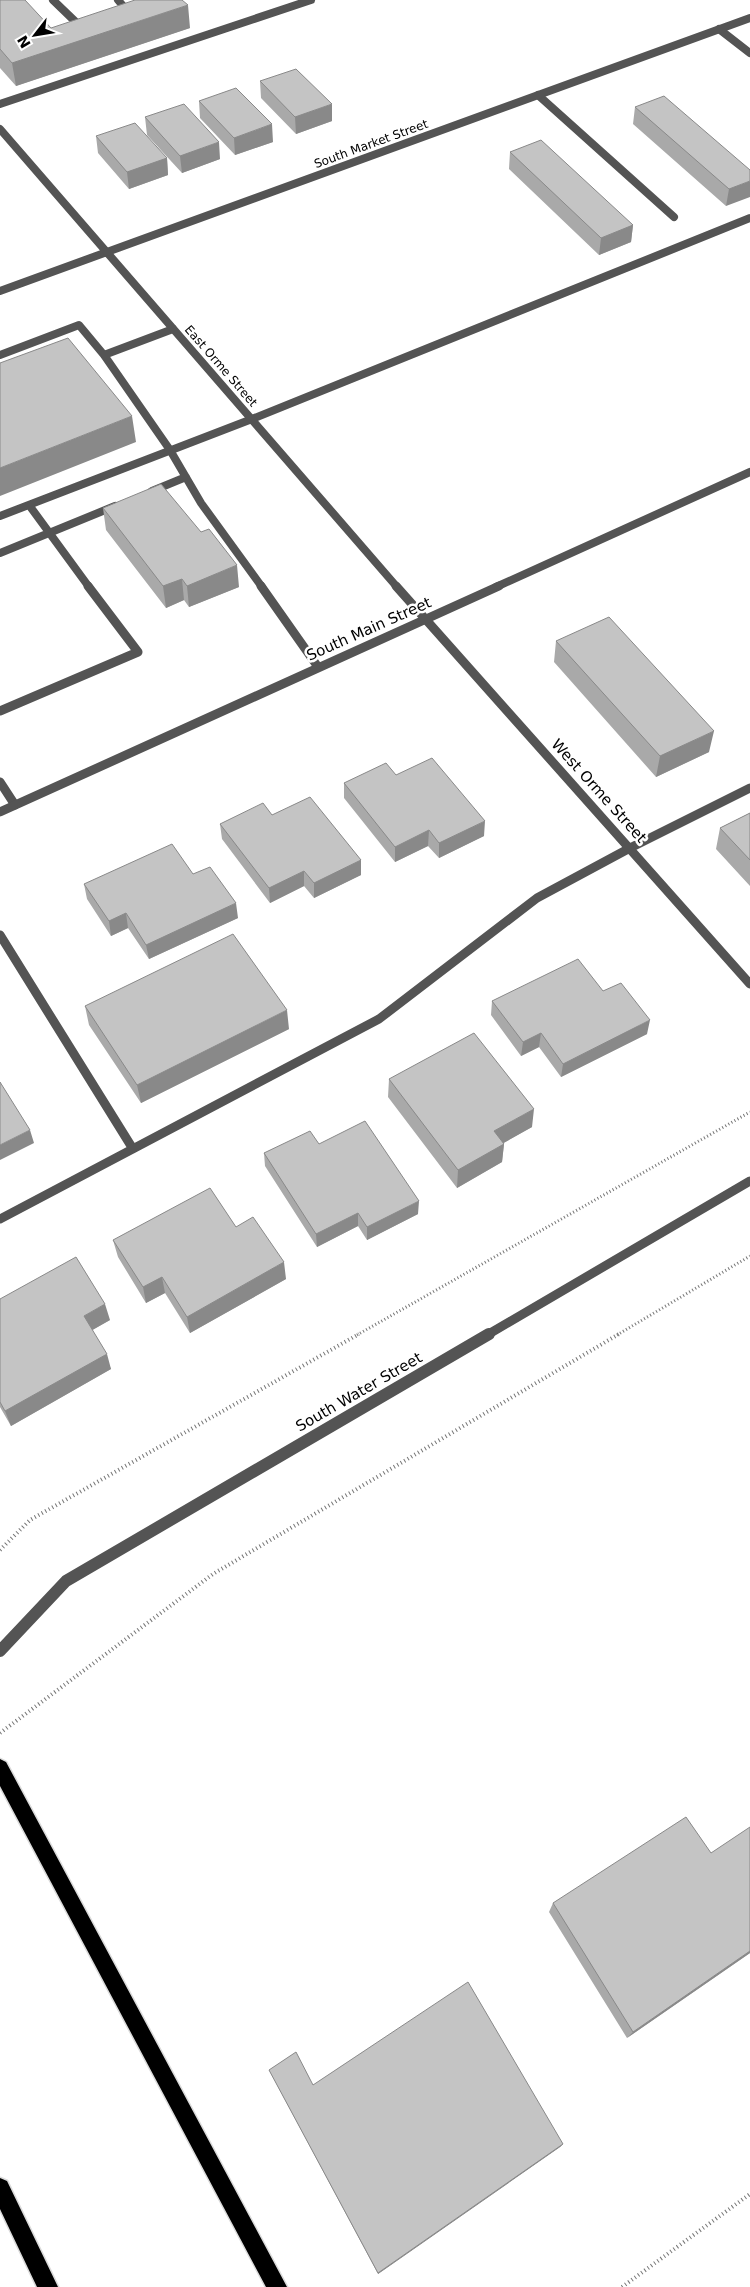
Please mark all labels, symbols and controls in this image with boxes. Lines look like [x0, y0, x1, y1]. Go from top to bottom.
north arrow [10, 10, 60, 60]
text: N [14, 33, 34, 51]
street label: South Market Street [312, 117, 430, 171]
street label: East Orme Street [182, 322, 260, 410]
street label: South Main Street [304, 593, 434, 665]
street label: West Orme Street [548, 735, 650, 847]
street label: South Water Street [293, 1348, 426, 1436]

